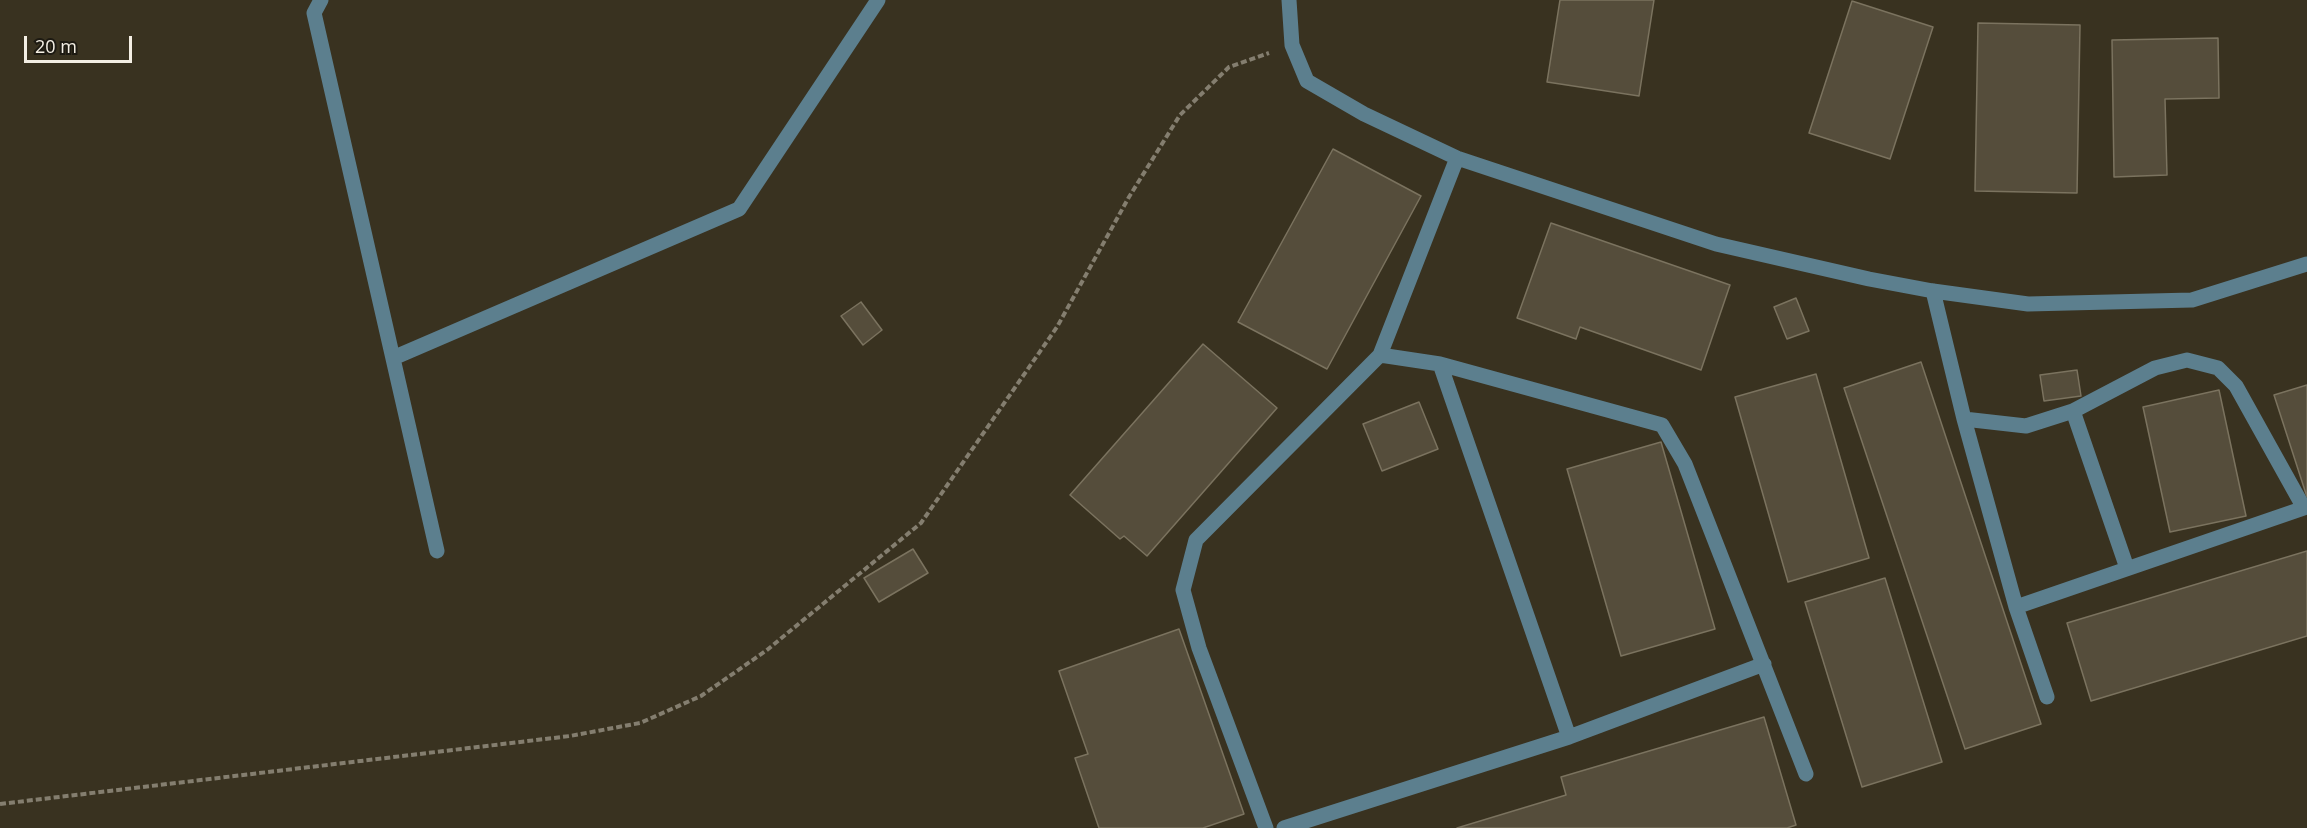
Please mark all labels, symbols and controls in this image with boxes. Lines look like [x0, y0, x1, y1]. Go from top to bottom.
scale bar [27, 24, 135, 62]
text: 20 m [35, 34, 77, 58]

